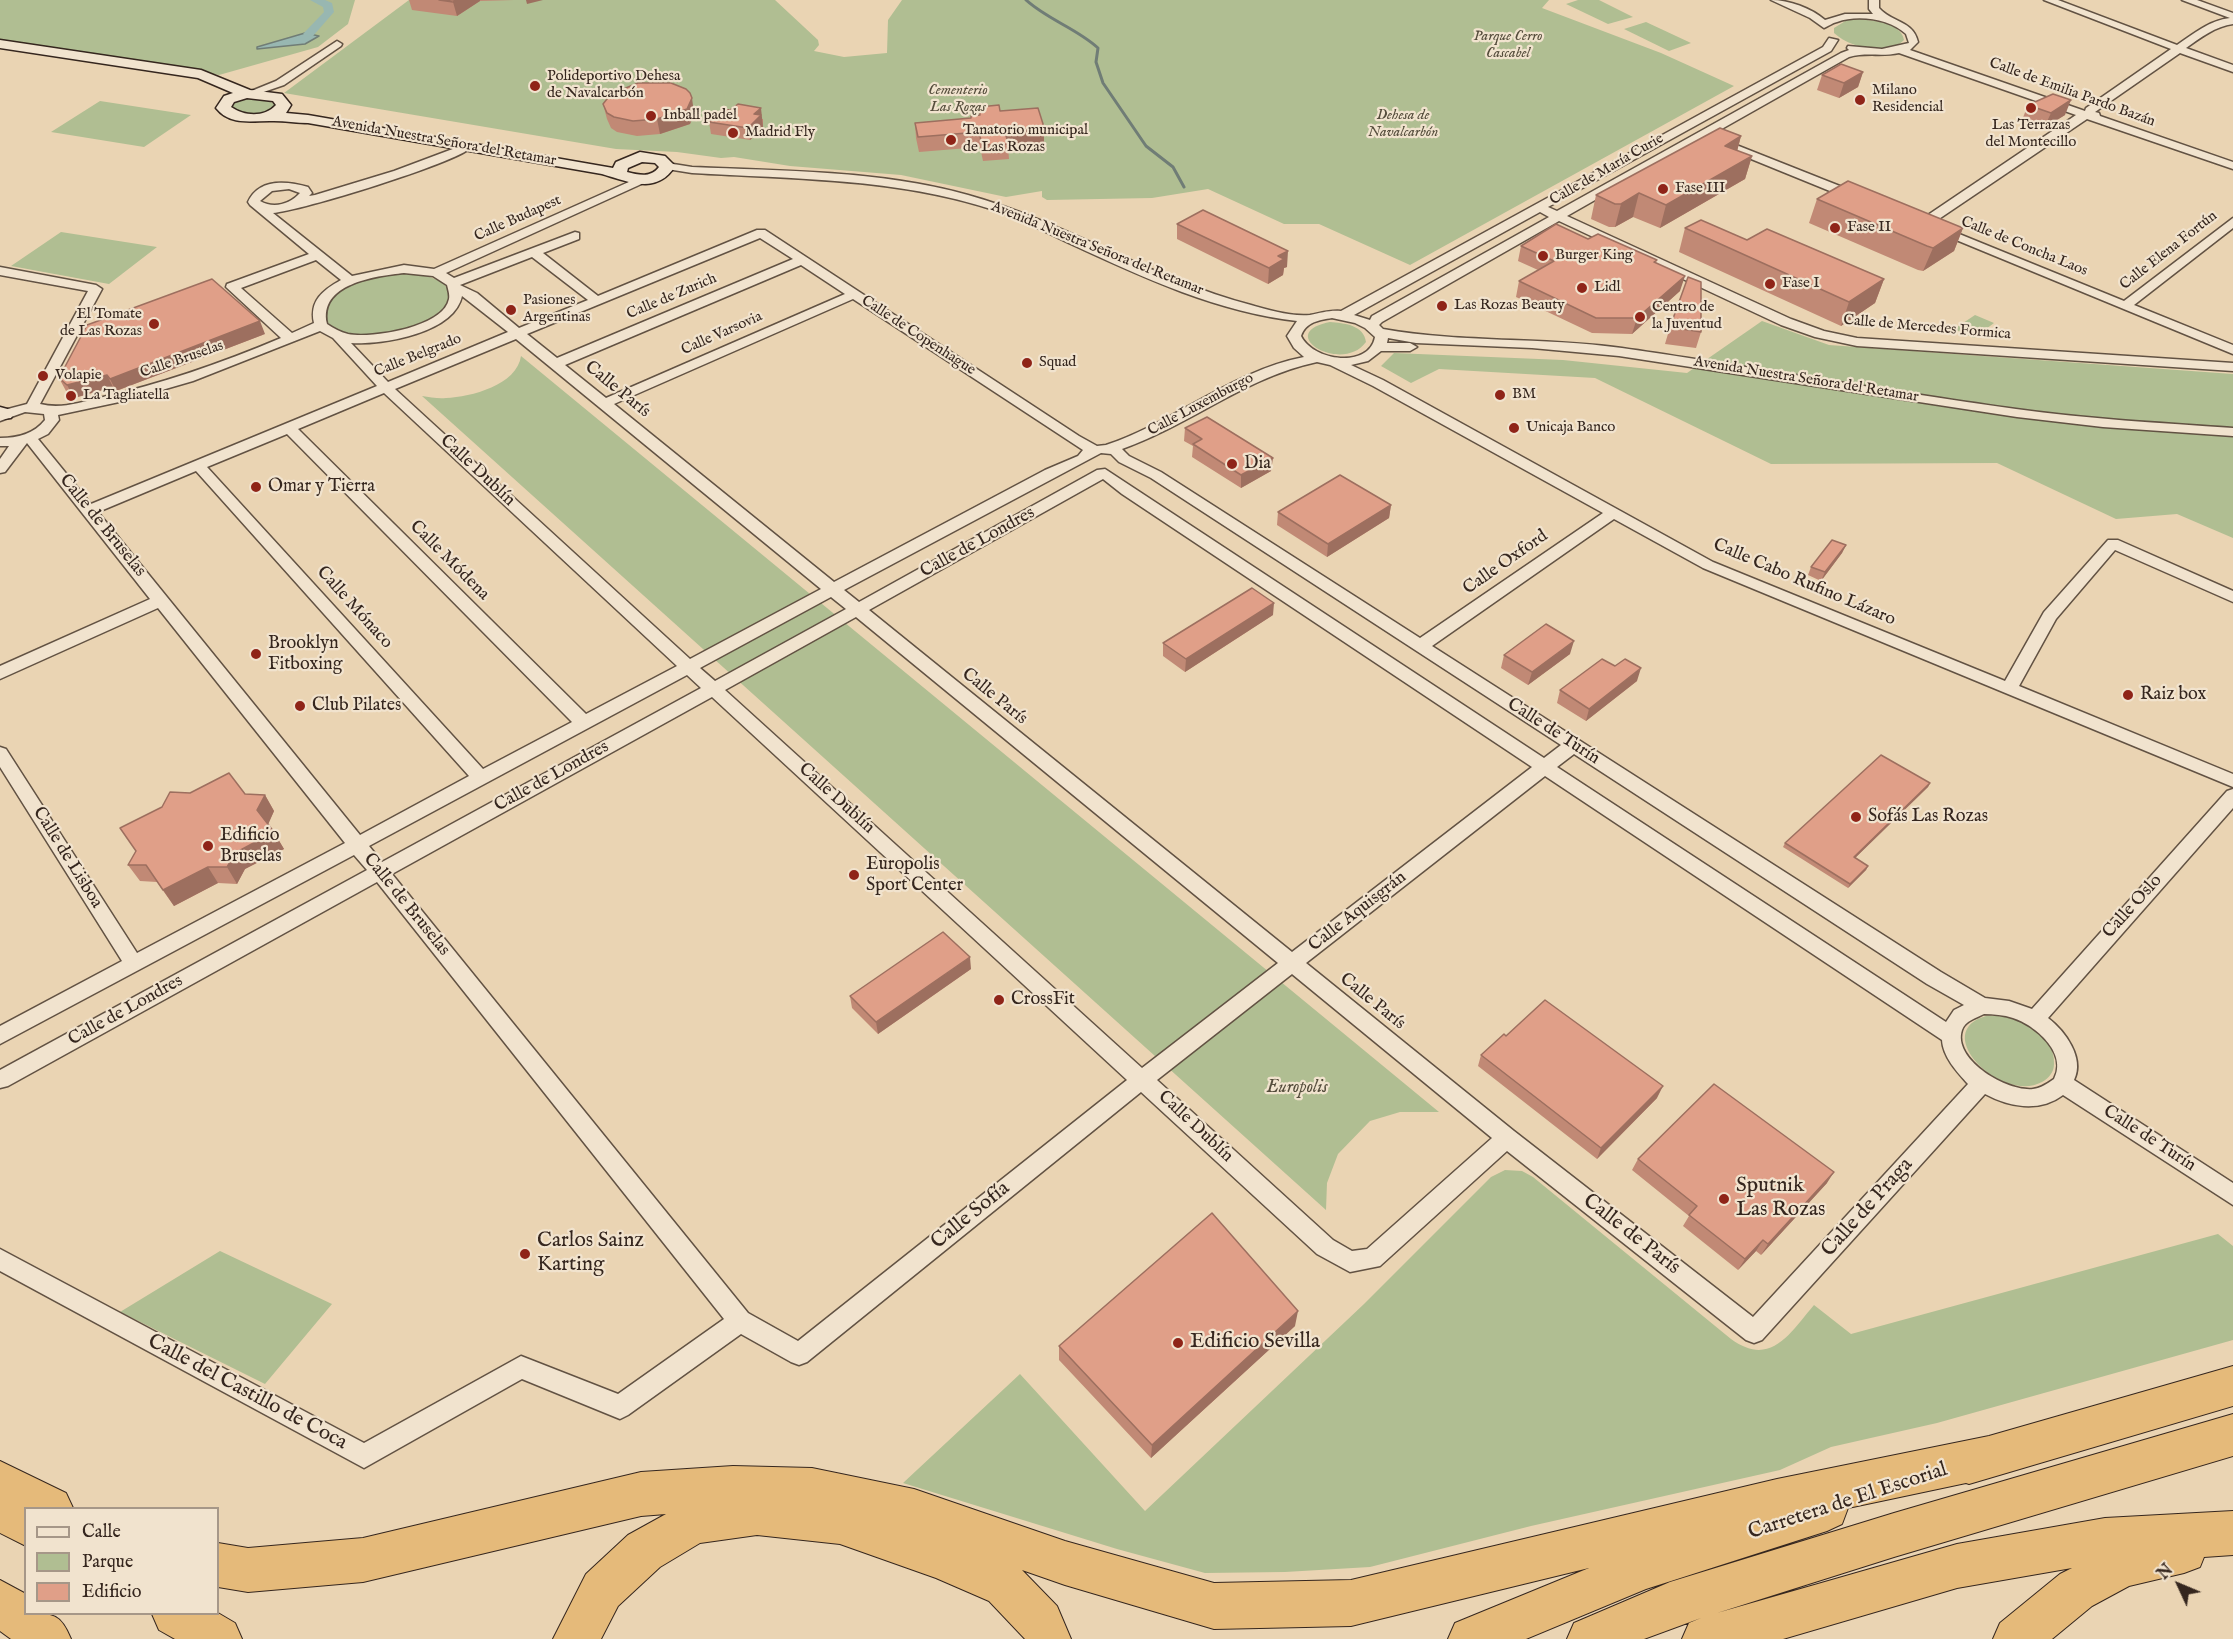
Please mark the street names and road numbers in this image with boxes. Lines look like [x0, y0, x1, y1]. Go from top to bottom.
street label: Calle de Emilia Pardo Bazán [1987, 55, 2157, 131]
street label: Avenida Nuestra Señora del Retamar [330, 113, 558, 171]
street label: Calle de María Curie [1547, 130, 1667, 210]
street label: Calle Budapest [472, 192, 564, 246]
street label: Avenida Nuestra Señora del Retamar [988, 198, 1206, 300]
street label: Calle Elena Fortún [2117, 207, 2221, 295]
street label: Calle de Concha Laos [1958, 213, 2090, 281]
street label: Calle de Zurich [624, 270, 720, 324]
street label: Calle de Copenhague [857, 292, 979, 380]
street label: Calle Varsovia [679, 308, 765, 360]
street label: Calle de Mercedes Formica [1842, 312, 2012, 344]
street label: Calle Belgrado [372, 330, 464, 382]
street label: Calle Bruselas [138, 337, 226, 383]
street label: Avenida Nuestra Señora del Retamar [1692, 353, 1920, 407]
street label: Calle París [580, 357, 654, 423]
street label: Calle Luxemburgo [1145, 370, 1257, 440]
street label: Calle Dublín [435, 431, 519, 511]
street label: Calle de Bruselas [54, 470, 150, 582]
street label: Calle de Londres [917, 503, 1039, 583]
street label: Calle Módena [404, 516, 494, 606]
street label: Calle Oxford [1459, 526, 1553, 600]
street label: Calle Cabo Rufino Lázaro [1709, 535, 1899, 631]
street label: Calle Mónaco [311, 562, 397, 654]
street label: Calle París [957, 664, 1031, 730]
street label: Calle de Turín [1503, 694, 1603, 770]
street label: Calle de Londres [491, 737, 613, 817]
street label: Calle Dublín [793, 759, 879, 839]
street label: Calle de Lisboa [27, 803, 107, 913]
street label: Calle de Bruselas [358, 849, 454, 961]
street label: Calle Aquisgrán [1305, 867, 1411, 957]
street label: Calle Oslo [2099, 871, 2167, 943]
street label: Calle París [1335, 969, 1409, 1035]
street label: Calle de Londres [65, 971, 187, 1051]
street label: Calle Dublín [1153, 1087, 1237, 1167]
street label: Calle de Turín [2099, 1101, 2199, 1177]
street label: Calle de Praga [1817, 1153, 1919, 1263]
street label: Calle Sofía [927, 1177, 1015, 1255]
street label: Calle de París [1577, 1189, 1685, 1281]
street label: Calle del Castillo de Coca [143, 1330, 351, 1456]
street label: Carretera de El Escorial [1745, 1458, 1951, 1546]

